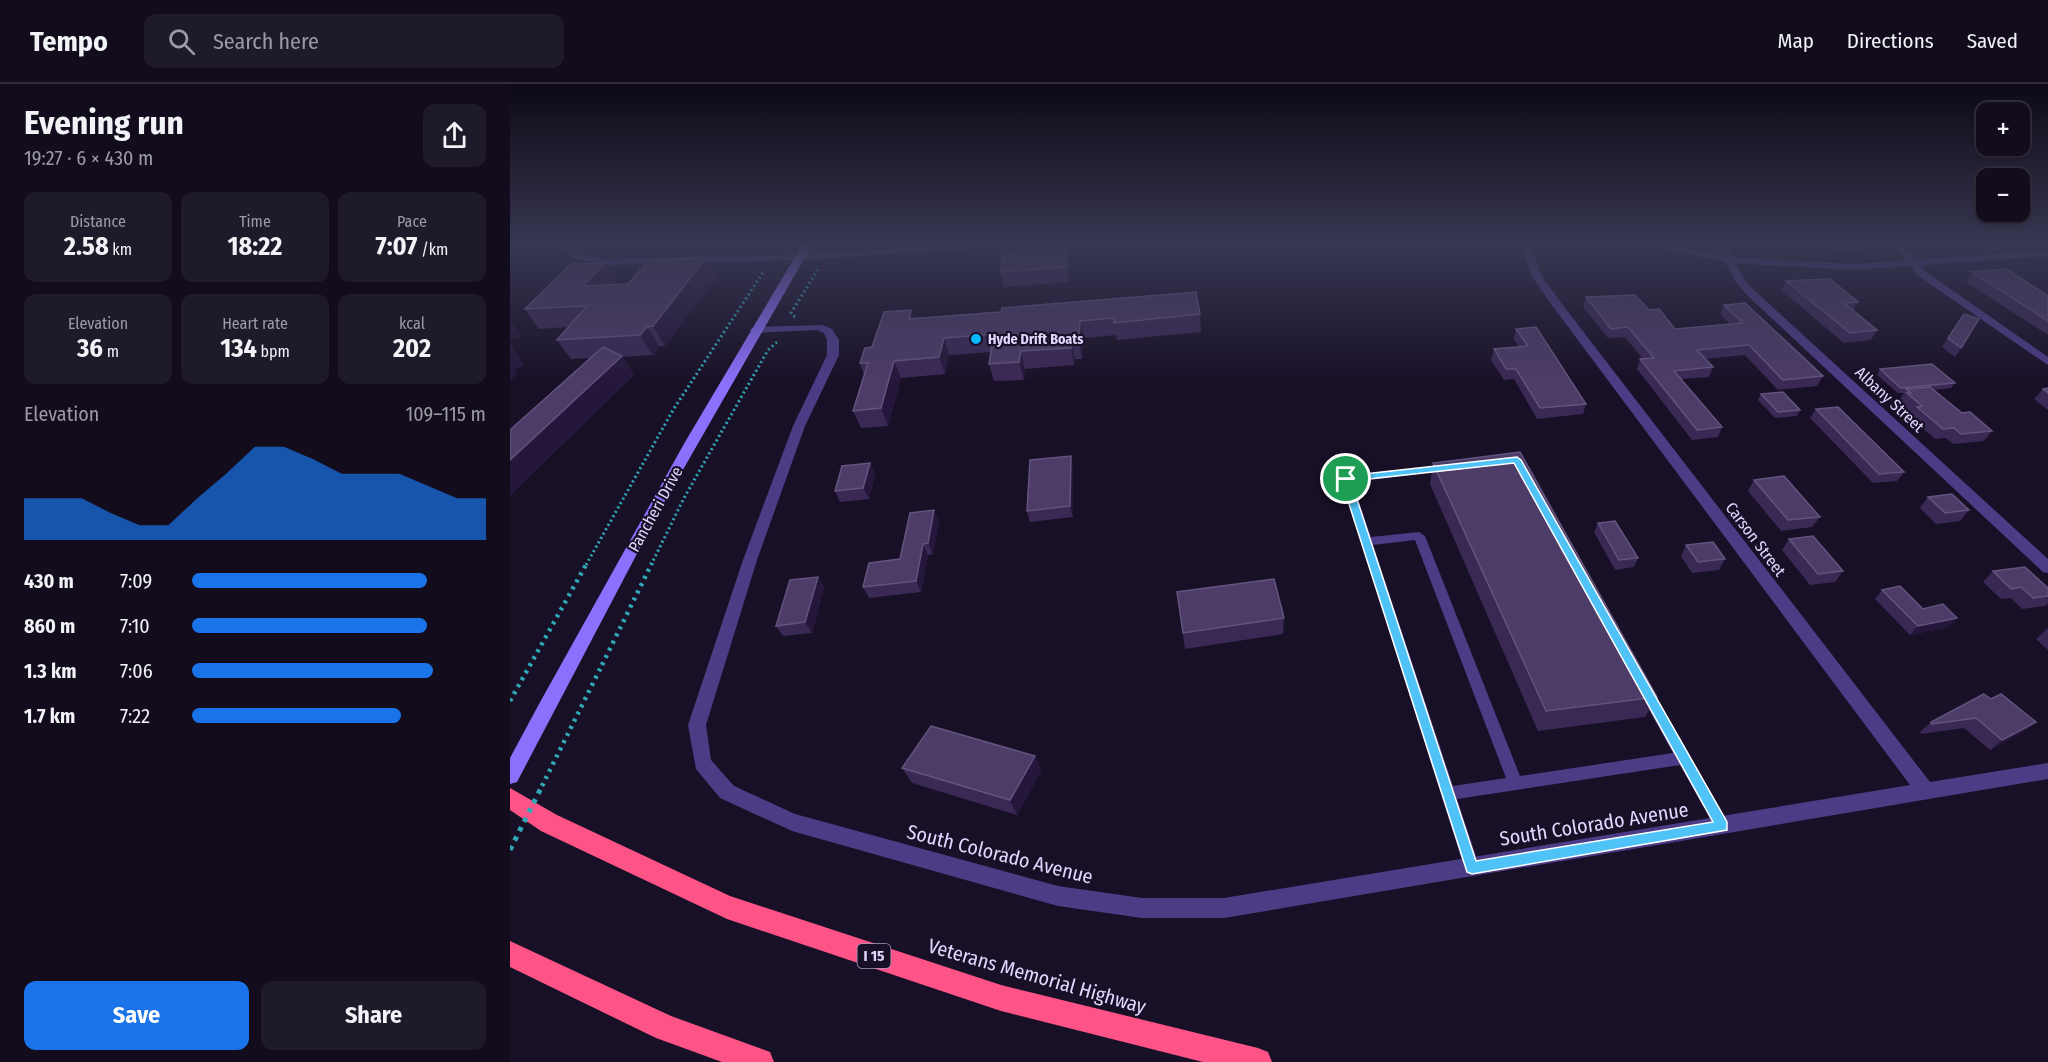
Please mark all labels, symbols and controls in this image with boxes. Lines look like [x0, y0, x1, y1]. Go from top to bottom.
search box [144, 14, 564, 68]
text: Tempo [30, 25, 108, 58]
icon: search [165, 25, 198, 58]
text: Search here [213, 28, 319, 55]
text: Map [1777, 28, 1814, 54]
text: Directions [1847, 28, 1934, 54]
text: Saved [1967, 28, 2018, 54]
map controls [1976, 102, 2030, 222]
button: + [1976, 102, 2030, 156]
text: Evening run [24, 103, 184, 143]
button: share [423, 104, 486, 167]
text: 19:27 · 6 × 430 m [24, 146, 153, 170]
button: − [1976, 168, 2030, 222]
text: Distance [70, 212, 126, 231]
text: Time [239, 212, 271, 231]
text: Pace [397, 212, 427, 231]
text: 2.58 [64, 231, 109, 262]
text: 18:22 [228, 231, 282, 262]
text: 7:07 [376, 231, 417, 262]
text: km [109, 240, 132, 259]
text: /km [417, 240, 448, 259]
text: Elevation [68, 314, 128, 333]
text: Heart rate [222, 314, 288, 333]
text: kcal [399, 314, 425, 333]
place label: Hyde Drift Boats [988, 331, 1083, 348]
marker: Hyde Drift Boats [969, 332, 983, 346]
text: 36 [77, 333, 103, 364]
text: 134 [220, 333, 257, 364]
text: 202 [393, 333, 431, 364]
text: m [103, 342, 119, 361]
text: bpm [257, 342, 290, 361]
street label: Albany Street [1851, 363, 1929, 437]
text: Elevation [24, 402, 99, 426]
text: 109–115 m [406, 402, 486, 426]
pin [1320, 453, 1371, 504]
icon: arrive [1329, 462, 1362, 495]
street label: Pancheri Drive [624, 463, 687, 555]
street label: Carson Street [1722, 498, 1790, 581]
text: 430 m [24, 569, 74, 593]
text: 7:09 [120, 569, 152, 593]
text: 860 m [24, 614, 75, 638]
text: 7:10 [120, 614, 150, 638]
text: 1.3 km [24, 659, 76, 683]
text: 7:06 [120, 659, 153, 683]
text: 1.7 km [24, 704, 75, 728]
text: 7:22 [120, 704, 150, 728]
street label: South Colorado Avenue [1498, 797, 1690, 851]
street label: South Colorado Avenue [904, 819, 1096, 889]
street label: Veterans Memorial Highway [925, 933, 1149, 1019]
road number: I 15 [858, 944, 890, 968]
button: Save [24, 981, 249, 1050]
button: Share [261, 981, 486, 1050]

